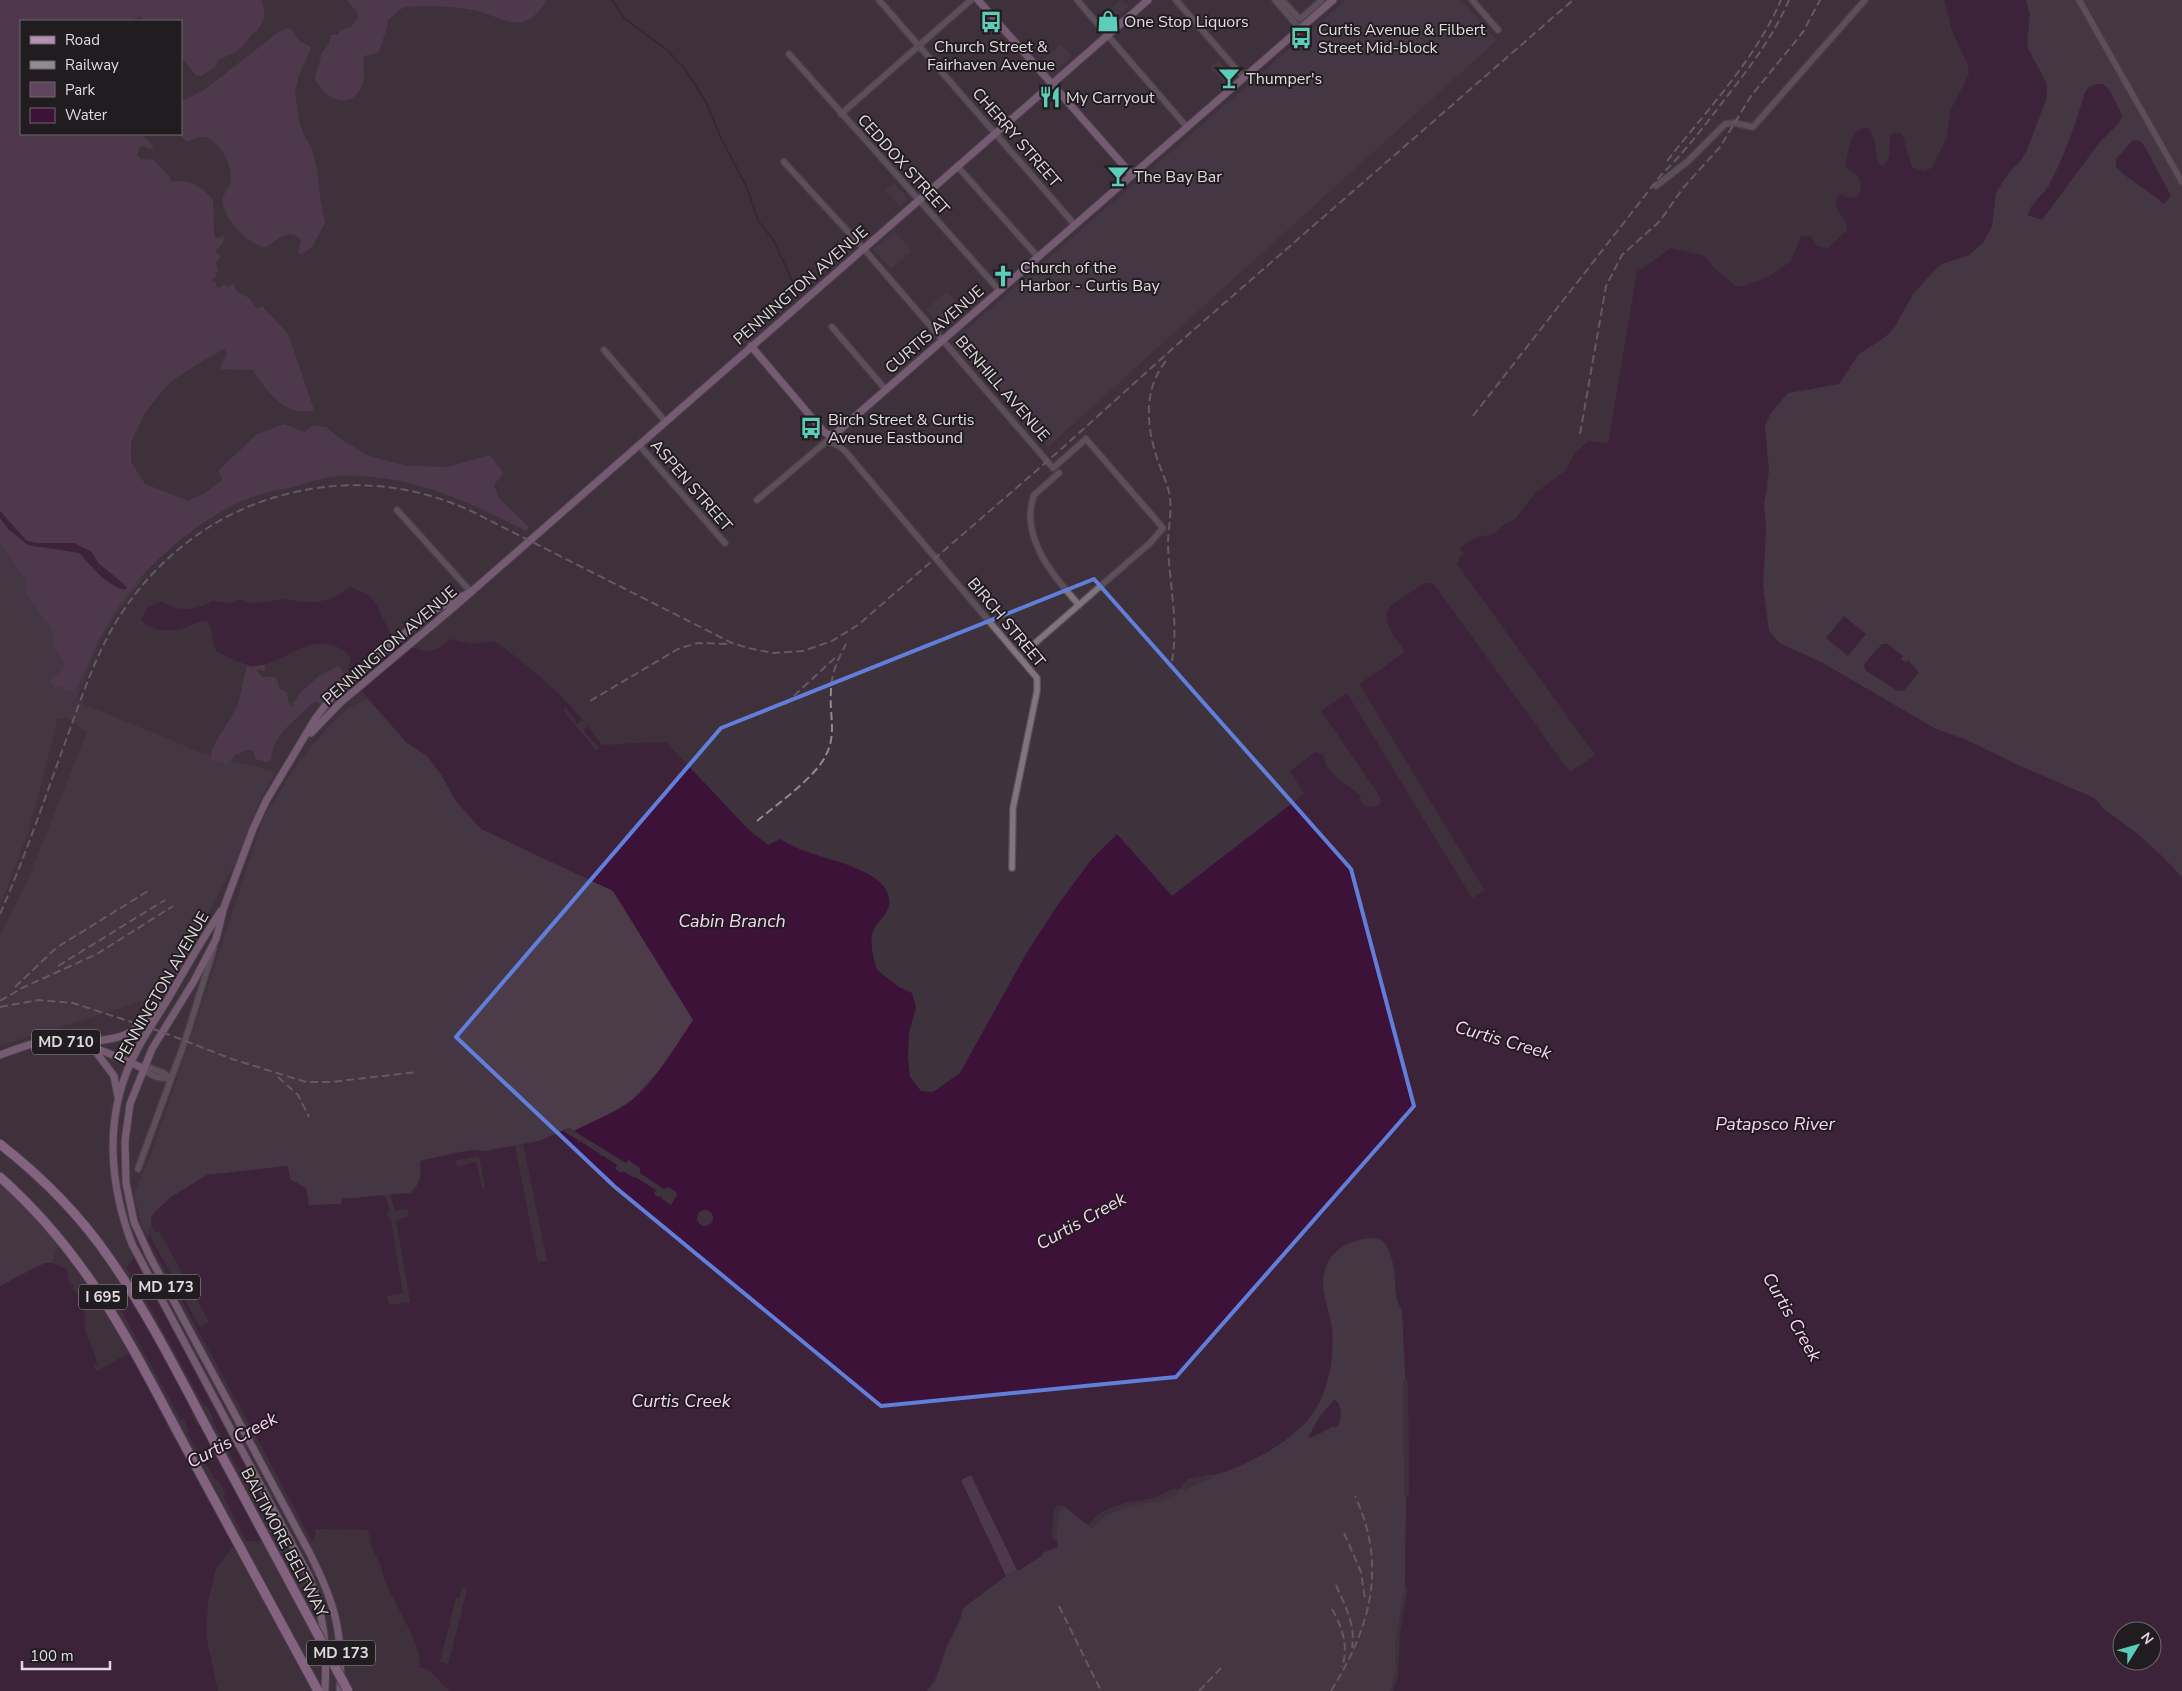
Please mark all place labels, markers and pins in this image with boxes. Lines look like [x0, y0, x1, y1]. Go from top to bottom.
shop icon: One Stop Liquors [1095, 8, 1121, 34]
bus stop icon: Church Street & Fairhaven Avenue [978, 9, 1004, 35]
place label: One Stop Liquors [1124, 11, 1249, 33]
place label: Curtis Avenue & Filbert Street Mid-block [1318, 19, 1486, 59]
bus stop icon: Curtis Avenue & Filbert Street Mid-block [1288, 25, 1314, 51]
place label: Church Street & Fairhaven Avenue [927, 36, 1055, 76]
bar icon: Thumper's [1216, 65, 1242, 91]
place label: Thumper's [1246, 68, 1322, 90]
restaurant icon: My Carryout [1037, 84, 1063, 110]
place label: My Carryout [1066, 87, 1155, 109]
bar icon: The Bay Bar [1105, 163, 1131, 189]
place label: The Bay Bar [1134, 166, 1222, 188]
place label: Church of the Harbor - Curtis Bay [1020, 257, 1160, 297]
church icon: Church of the Harbor - Curtis Bay [990, 263, 1016, 289]
place label: Birch Street & Curtis Avenue Eastbound [828, 409, 974, 449]
bus stop icon: Birch Street & Curtis Avenue Eastbound [798, 415, 824, 441]

